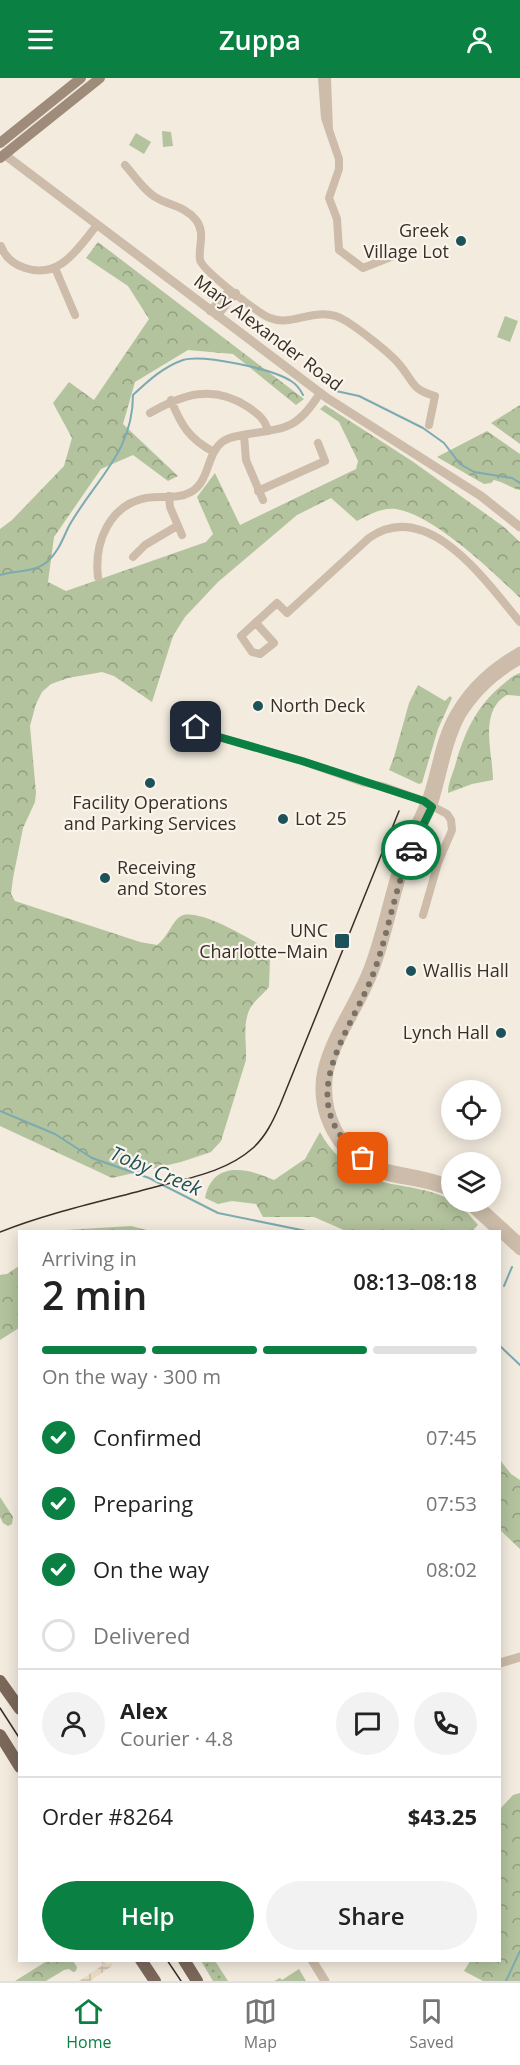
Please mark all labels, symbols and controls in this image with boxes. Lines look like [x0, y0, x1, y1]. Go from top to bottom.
text: Zuppa [219, 21, 301, 58]
icon: menu [24, 23, 57, 56]
icon: person [463, 23, 496, 56]
place label: Greek Village Lot [363, 218, 450, 263]
marker: Greek Village Lot [454, 234, 468, 248]
street label: Mary Alexander Road [190, 269, 348, 396]
place label: North Deck [270, 693, 366, 717]
marker: North Deck [251, 699, 265, 713]
pin [170, 701, 221, 752]
icon: home [179, 710, 212, 743]
marker: Facility Operations and Parking Services [143, 776, 157, 790]
place label: Facility Operations and Parking Services [64, 790, 236, 835]
place label: Lot 25 [295, 806, 347, 830]
marker: Lot 25 [276, 812, 290, 826]
courier [381, 820, 441, 880]
icon: car [395, 834, 428, 867]
place label: Receiving and Stores [117, 855, 207, 900]
marker: Receiving and Stores [98, 871, 112, 885]
place label: UNC Charlotte–Main [199, 918, 328, 963]
marker: UNC Charlotte–Main [333, 932, 351, 950]
place label: Wallis Hall [423, 958, 509, 982]
marker: Wallis Hall [404, 964, 418, 978]
place label: Lynch Hall [403, 1020, 489, 1044]
marker: Lynch Hall [494, 1026, 508, 1040]
map controls [441, 1080, 501, 1212]
button: locate [441, 1080, 501, 1140]
pin [337, 1132, 388, 1183]
water label: Toby Creek [106, 1139, 207, 1202]
icon: bag [346, 1141, 379, 1174]
button: layers [441, 1152, 501, 1212]
text: Arriving in [42, 1245, 137, 1272]
text: 08:13–08:18 [353, 1266, 477, 1296]
text: 2 min [42, 1268, 147, 1321]
text: On the way · 300 m [42, 1363, 221, 1390]
icon: check [42, 1421, 75, 1454]
text: Confirmed [93, 1422, 202, 1452]
text: 07:45 [426, 1424, 477, 1451]
icon: check [42, 1487, 75, 1520]
text: Preparing [93, 1488, 193, 1518]
text: 07:53 [426, 1490, 477, 1517]
icon: check [42, 1553, 75, 1586]
text: On the way [93, 1554, 209, 1584]
text: 08:02 [426, 1556, 477, 1583]
text: Delivered [93, 1620, 191, 1650]
button: person [42, 1692, 105, 1755]
button: chat [336, 1692, 399, 1755]
button: phone [414, 1692, 477, 1755]
text: Alex [120, 1695, 168, 1725]
text: Courier · 4.8 [120, 1725, 233, 1752]
text: Order #8264 [42, 1801, 173, 1831]
text: $43.25 [408, 1801, 477, 1831]
button: Help [42, 1881, 254, 1950]
button: Share [266, 1881, 477, 1950]
tab: Home [66, 1995, 111, 2053]
tab: Map [244, 1995, 277, 2053]
tab: Saved [409, 1995, 454, 2053]

